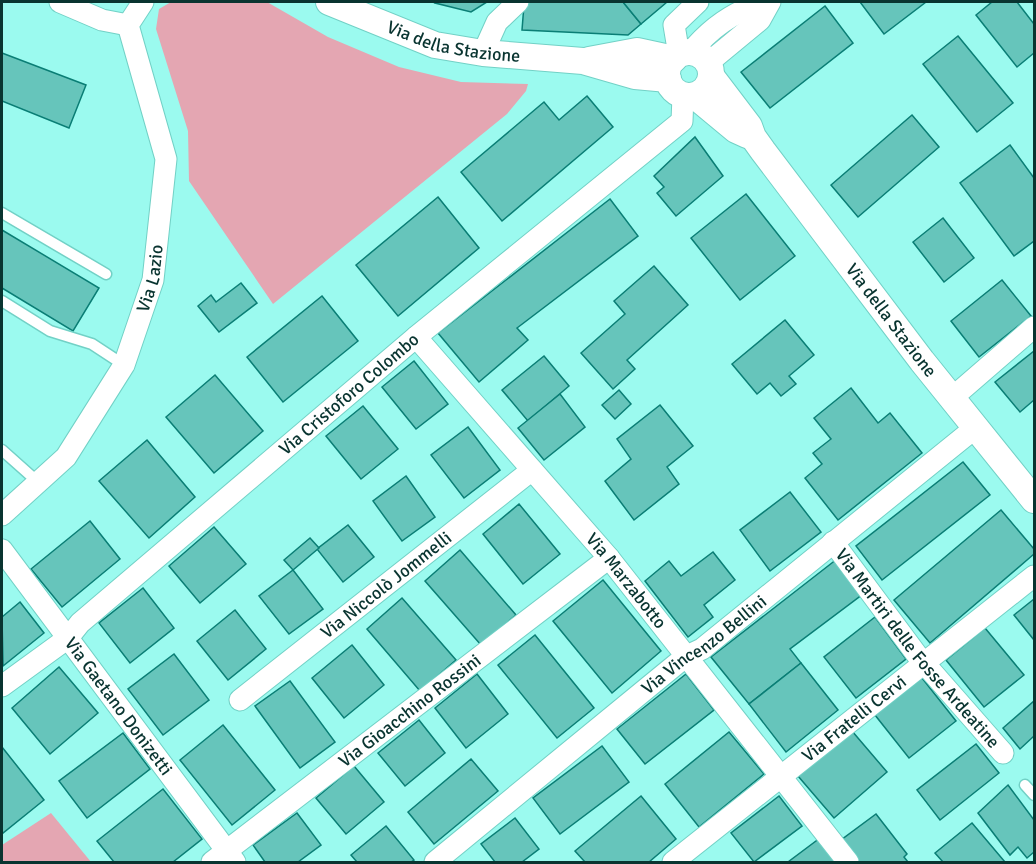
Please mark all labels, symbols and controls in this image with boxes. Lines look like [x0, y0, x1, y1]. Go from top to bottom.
street label: Via della Stazione [384, 16, 521, 67]
street label: Via Lazio [132, 243, 168, 315]
street label: Via della Stazione [841, 259, 941, 381]
street label: Via Cristoforo Colombo [274, 328, 424, 460]
street label: Via Niccolò Jommelli [316, 527, 456, 643]
street label: Via Marzabotto [581, 528, 671, 633]
street label: Via Martiri delle Fosse Ardeatine [831, 544, 1005, 753]
street label: Via Vincenzo Bellini [637, 590, 771, 699]
street label: Via Gaetano Donizetti [60, 633, 177, 780]
street label: Via Gioacchino Rossini [334, 649, 485, 772]
street label: Via Fratelli Cervi [798, 671, 911, 767]

